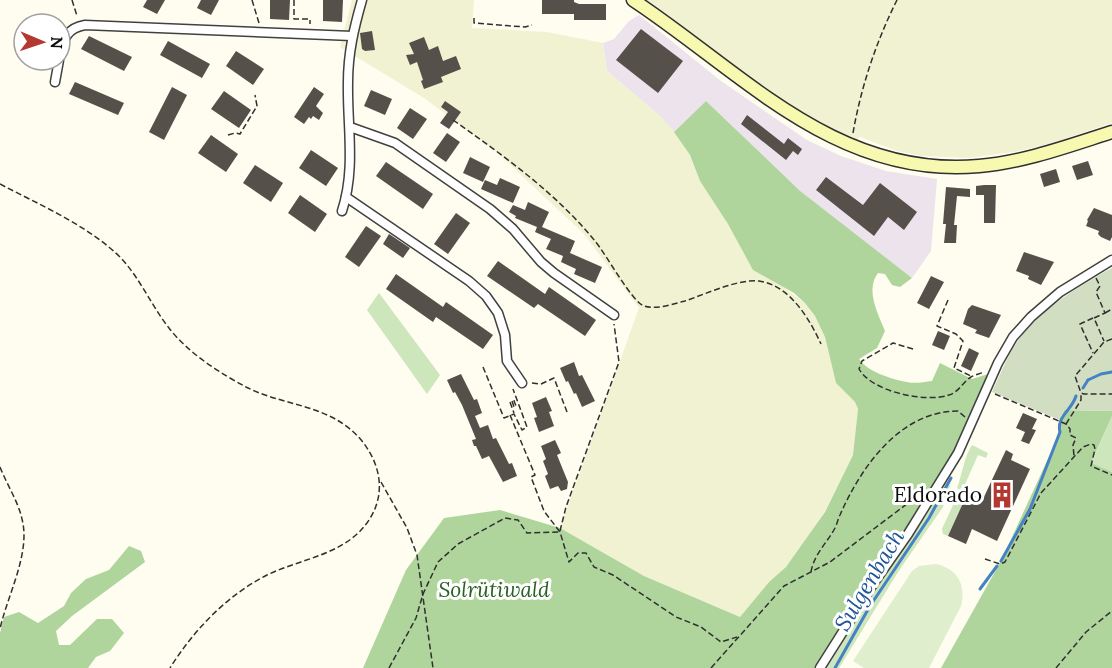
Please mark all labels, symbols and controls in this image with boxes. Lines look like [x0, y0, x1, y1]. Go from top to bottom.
north arrow [12, 12, 72, 72]
text: N [47, 36, 67, 49]
building icon: Eldorado [987, 480, 1017, 510]
place label: Eldorado [894, 481, 982, 508]
water label: Sulgenbach [828, 524, 910, 636]
park label: Solrütiwald [438, 576, 550, 603]

